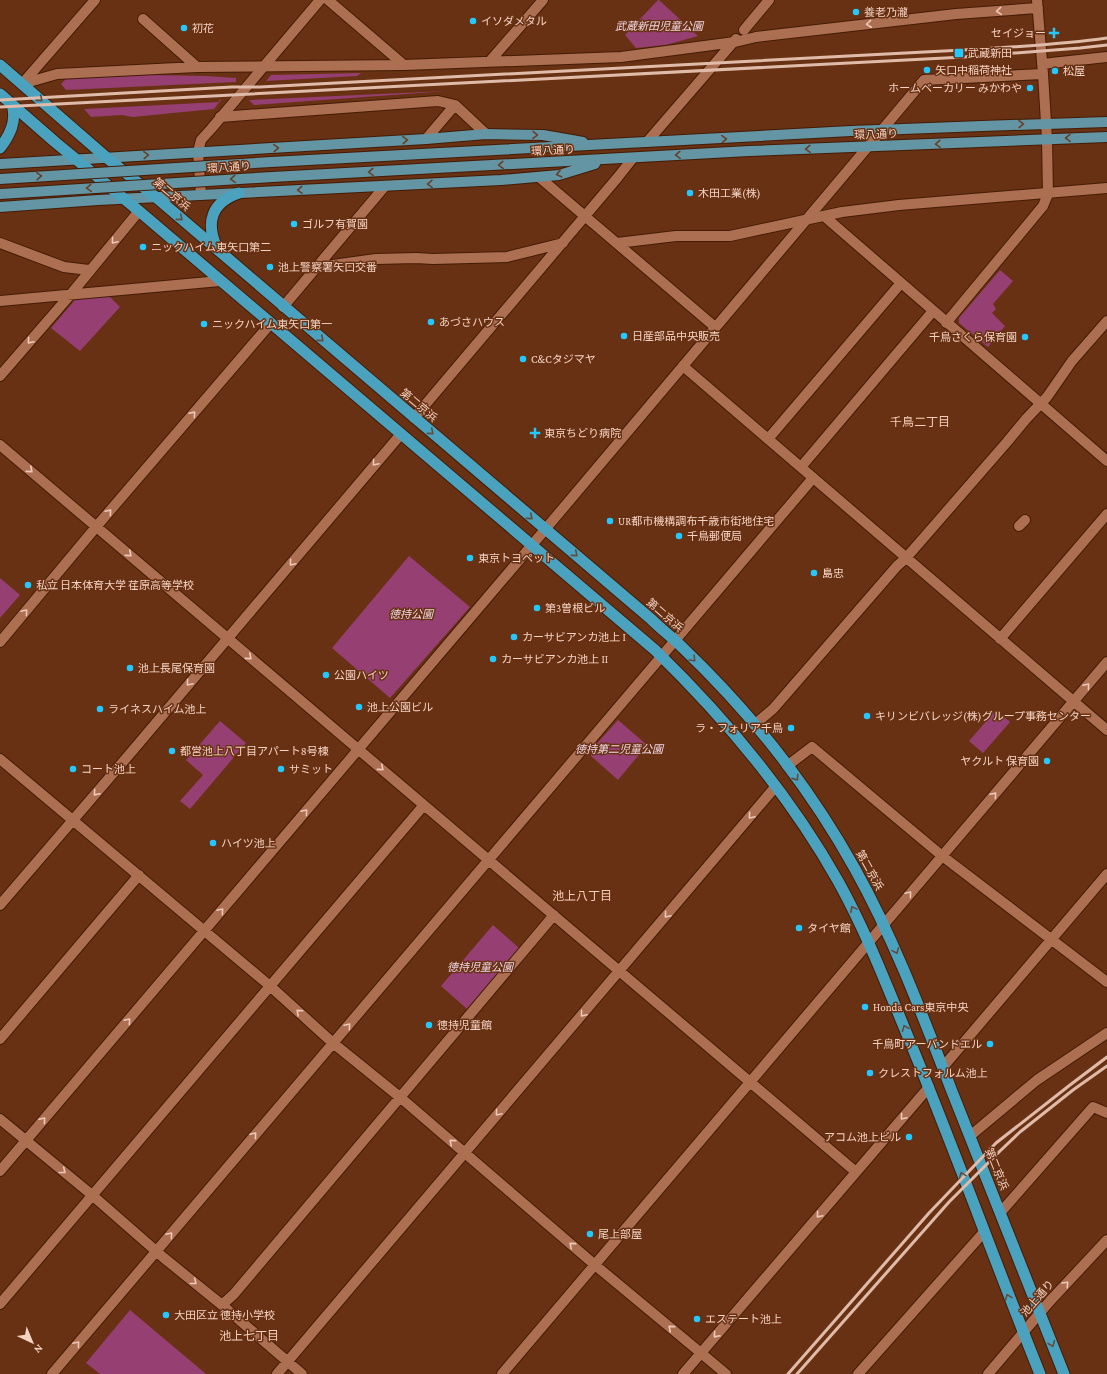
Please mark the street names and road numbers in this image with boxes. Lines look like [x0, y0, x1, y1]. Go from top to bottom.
street label: 環八通り [854, 127, 898, 141]
street label: 環八通り [531, 143, 575, 157]
street label: 環八通り [207, 159, 251, 175]
street label: 第二京浜 [151, 175, 193, 213]
street label: 第二京浜 [398, 386, 440, 424]
street label: 第二京浜 [644, 596, 686, 634]
street label: 第二京浜 [854, 848, 886, 892]
street label: 第二京浜 [983, 1146, 1011, 1192]
street label: 池上通り [1018, 1277, 1056, 1319]

